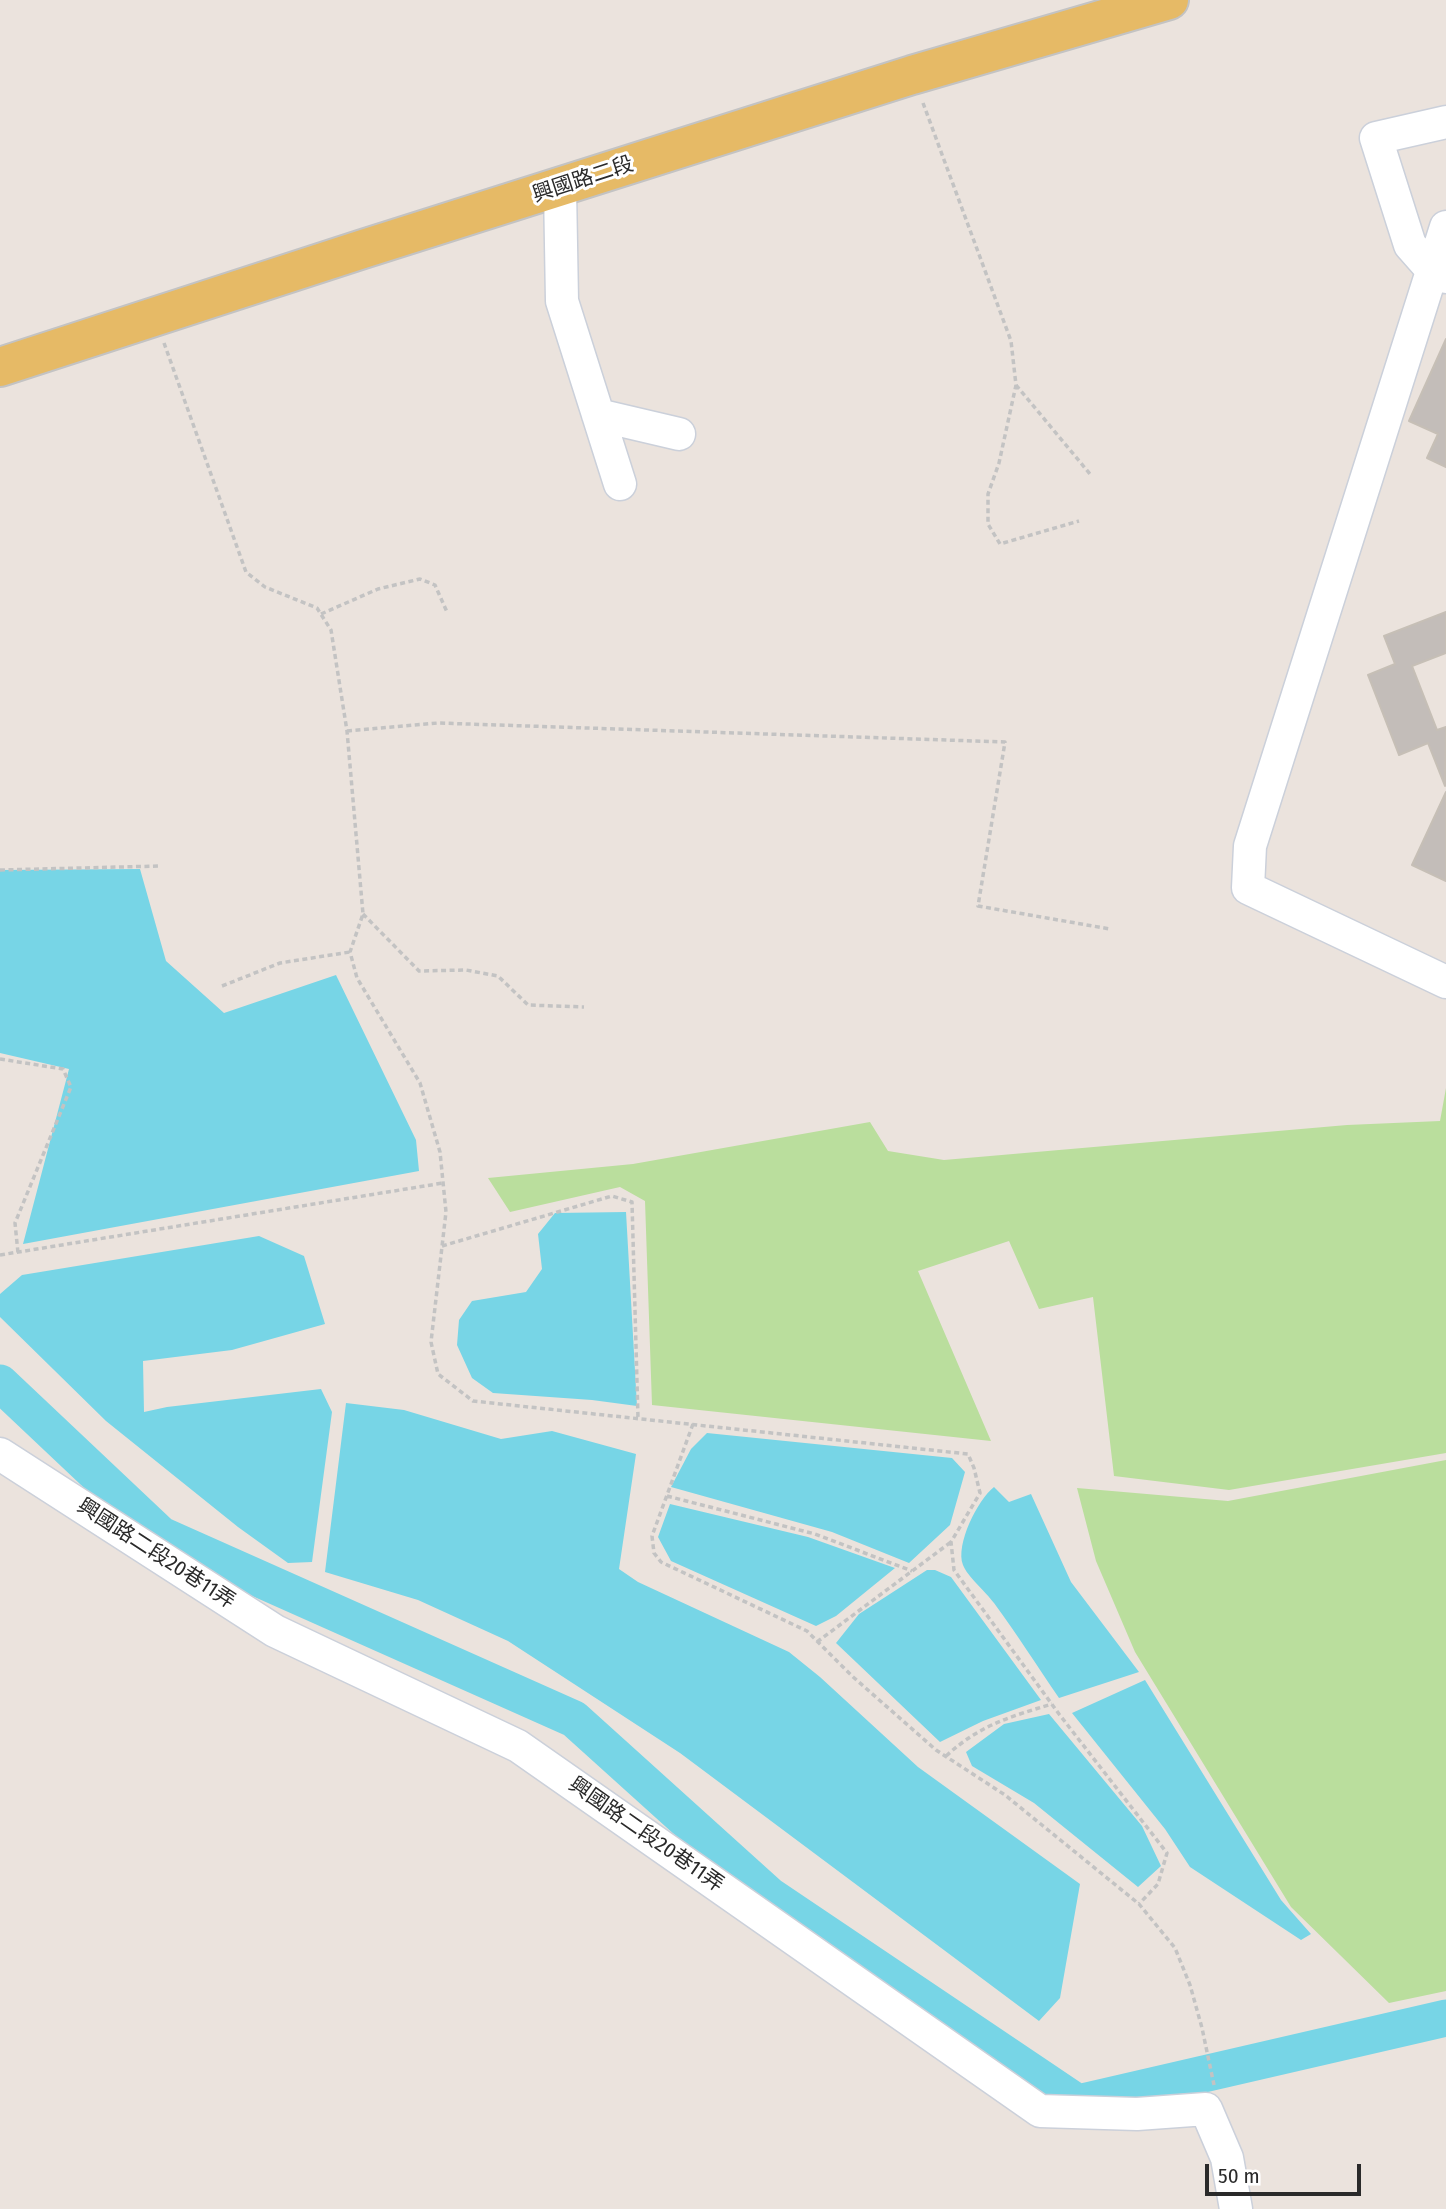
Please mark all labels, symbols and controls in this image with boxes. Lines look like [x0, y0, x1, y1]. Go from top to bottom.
street label: 興國路二段 [529, 152, 637, 208]
street label: 興國路二段20巷11弄 [72, 1494, 240, 1614]
street label: 興國路二段20巷11弄 [564, 1772, 728, 1898]
scale bar [1208, 2150, 1364, 2194]
text: 50 m [1218, 2163, 1260, 2189]

